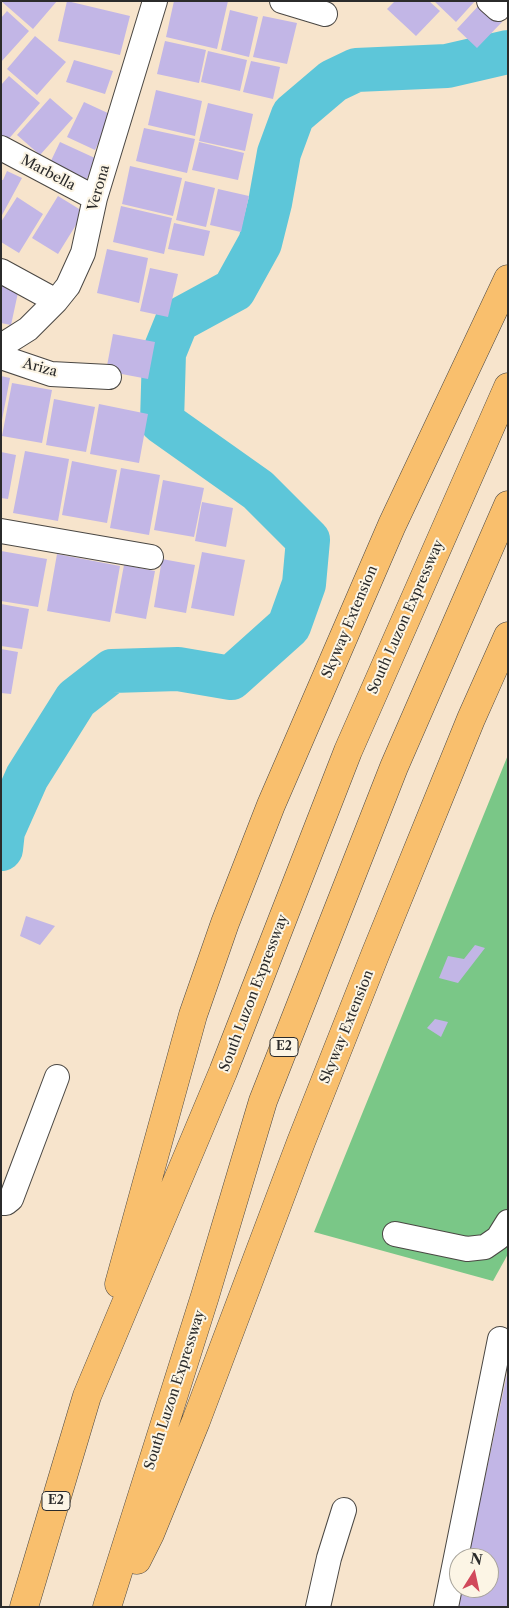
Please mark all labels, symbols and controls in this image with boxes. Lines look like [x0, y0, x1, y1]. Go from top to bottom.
street label: Marbella [18, 152, 78, 194]
street label: Verona [84, 163, 114, 213]
street label: Ariza [21, 355, 59, 381]
street label: South Luzon Expressway [364, 537, 448, 697]
street label: Skyway Extension [319, 563, 381, 681]
street label: South Luzon Expressway [216, 912, 292, 1074]
street label: Skyway Extension [317, 968, 377, 1086]
road number: E2 [270, 1038, 298, 1056]
street label: South Luzon Expressway [141, 1308, 209, 1472]
road number: E2 [42, 1492, 70, 1510]
north arrow [449, 1548, 499, 1598]
text: N [469, 1549, 484, 1569]

